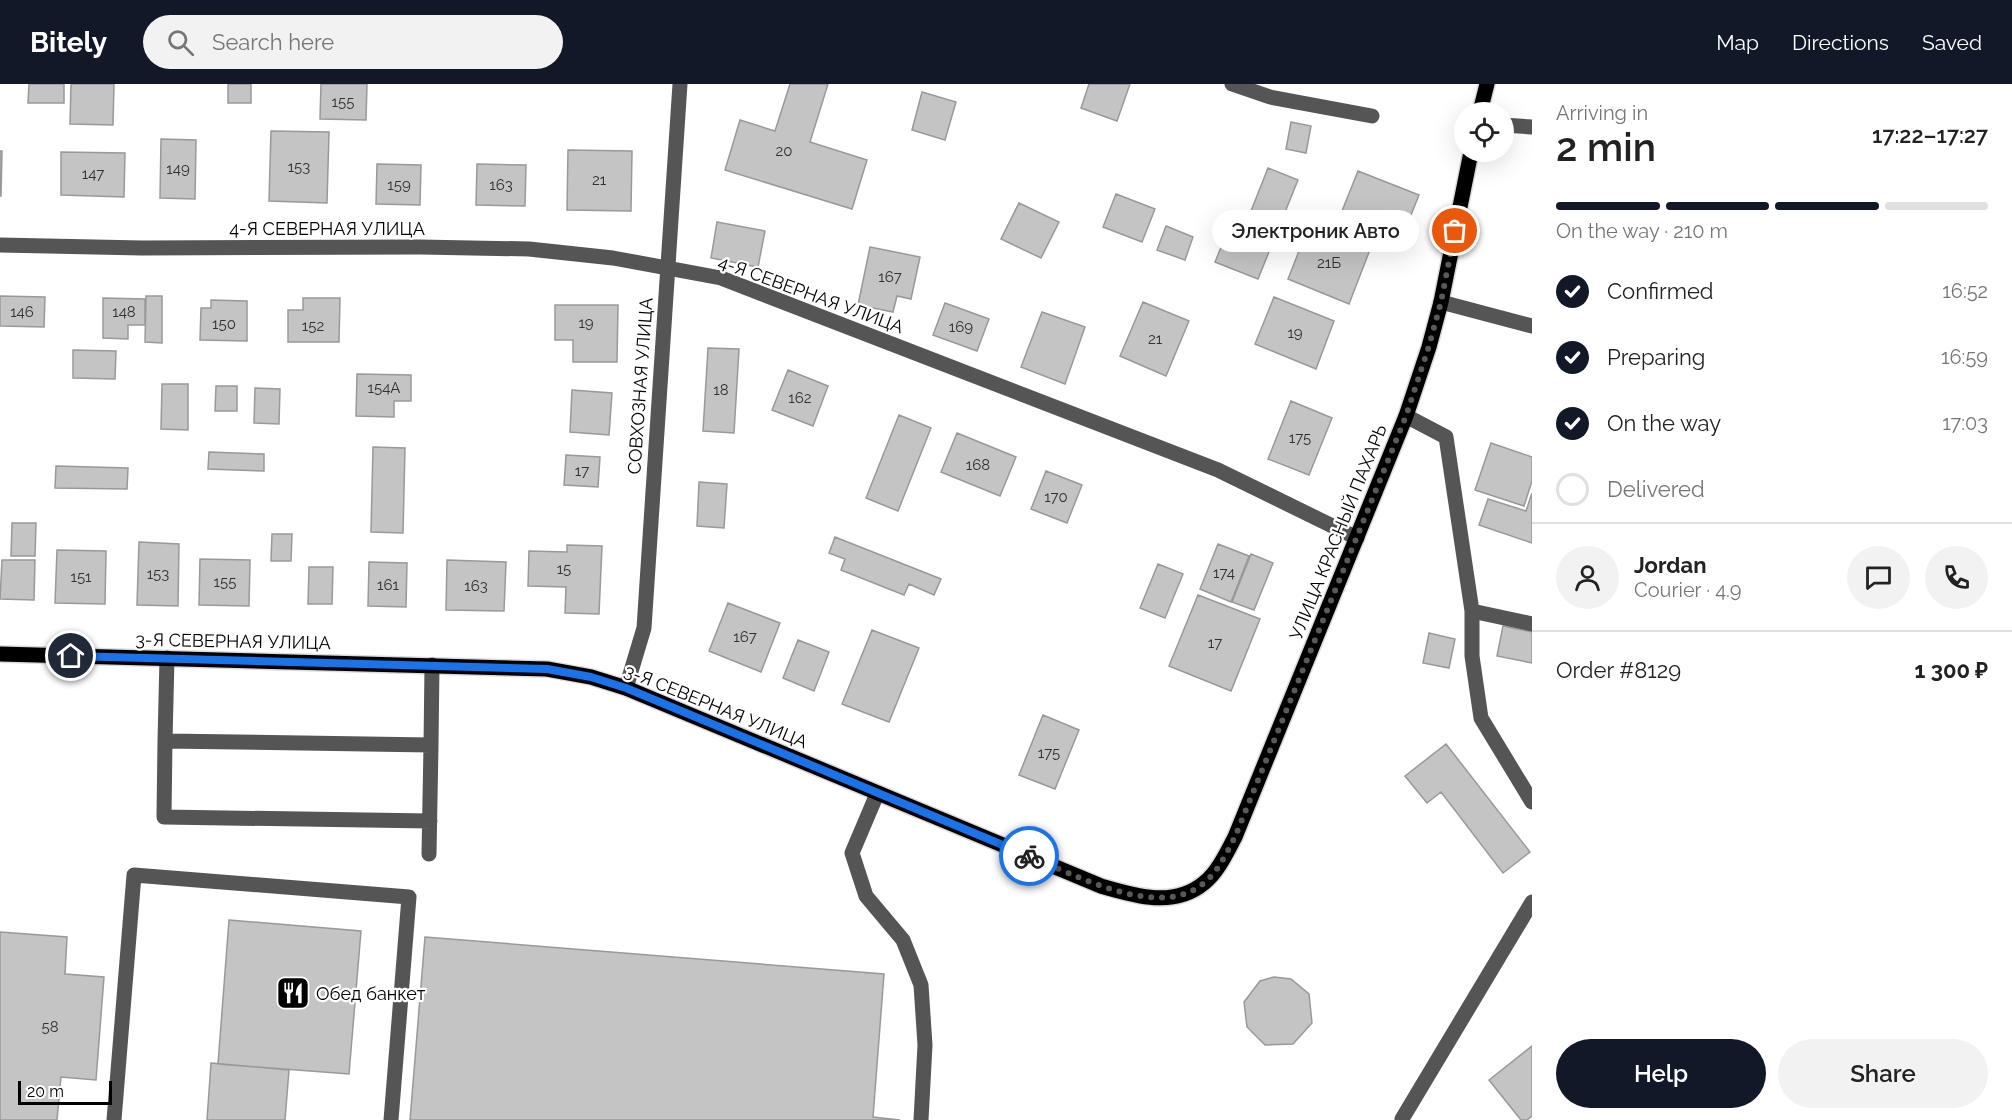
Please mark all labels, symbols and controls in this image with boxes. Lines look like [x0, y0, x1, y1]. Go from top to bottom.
search box [143, 15, 563, 69]
text: Bitely [30, 26, 107, 59]
icon: search [164, 26, 197, 59]
text: Search here [212, 29, 334, 55]
text: Map [1716, 30, 1759, 55]
text: Directions [1792, 30, 1889, 55]
text: Saved [1922, 30, 1982, 55]
house number: 155 [332, 93, 354, 111]
text: Arriving in [1556, 101, 1648, 125]
map controls [1454, 102, 1514, 162]
button: locate [1454, 102, 1514, 162]
text: 17:22–17:27 [1872, 122, 1988, 148]
text: 2 min [1556, 124, 1656, 170]
house number: 20 [776, 142, 793, 160]
house number: 153 [288, 158, 310, 176]
house number: 149 [166, 160, 190, 178]
house number: 147 [82, 165, 104, 183]
house number: 21 [592, 171, 607, 189]
house number: 159 [387, 176, 411, 194]
house number: 163 [489, 176, 513, 194]
pin [1429, 205, 1480, 256]
callout: Электроник Авто [1212, 210, 1419, 252]
icon: bag [1438, 214, 1471, 247]
street label: 4-Я СЕВЕРНАЯ УЛИЦА [229, 218, 425, 239]
text: Электроник Авто [1231, 219, 1400, 243]
text: On the way · 210 m [1556, 219, 1728, 243]
street label: 4-Я СЕВЕРНАЯ УЛИЦА [716, 251, 906, 337]
house number: 21Б [1317, 254, 1341, 272]
house number: 167 [878, 268, 902, 286]
icon: check [1556, 275, 1589, 308]
text: Confirmed [1607, 278, 1714, 304]
text: 16:52 [1942, 279, 1988, 303]
street label: СОВХОЗНАЯ УЛИЦА [623, 297, 657, 475]
house number: 146 [10, 303, 34, 321]
house number: 148 [112, 303, 136, 321]
house number: 19 [578, 314, 594, 332]
house number: 150 [212, 315, 236, 333]
house number: 152 [302, 317, 324, 335]
house number: 169 [949, 318, 973, 336]
house number: 19 [1287, 324, 1303, 342]
house number: 21 [1148, 330, 1163, 348]
icon: check [1556, 341, 1589, 374]
text: Preparing [1607, 344, 1705, 370]
text: 16:59 [1941, 345, 1988, 369]
house number: 154А [368, 379, 400, 397]
house number: 18 [713, 381, 729, 399]
house number: 162 [788, 389, 812, 407]
icon: check [1556, 407, 1589, 440]
text: On the way [1607, 410, 1721, 436]
text: 17:03 [1942, 411, 1988, 435]
street label: УЛИЦА КРАСНЫЙ ПАХАРЬ [1285, 421, 1391, 643]
house number: 175 [1289, 429, 1311, 447]
house number: 168 [966, 456, 990, 474]
house number: 17 [575, 462, 589, 480]
text: Delivered [1607, 476, 1705, 502]
house number: 170 [1044, 488, 1068, 506]
button: person [1556, 546, 1619, 609]
button: chat [1847, 546, 1910, 609]
button: phone [1925, 546, 1988, 609]
text: Jordan [1634, 552, 1706, 578]
house number: 15 [557, 560, 571, 578]
house number: 174 [1213, 564, 1235, 582]
house number: 153 [147, 565, 169, 583]
house number: 151 [70, 568, 92, 586]
house number: 155 [214, 573, 236, 591]
house number: 161 [377, 576, 400, 594]
house number: 163 [464, 577, 488, 595]
text: Courier · 4.9 [1634, 578, 1742, 602]
house number: 167 [733, 628, 757, 646]
street label: 3-Я СЕВЕРНАЯ УЛИЦА [135, 629, 331, 653]
pin [45, 630, 96, 681]
house number: 17 [1208, 634, 1222, 652]
icon: home [54, 639, 87, 672]
text: Order #8129 [1556, 657, 1681, 683]
text: 1 300 ₽ [1914, 657, 1988, 683]
street label: 3-Я СЕВЕРНАЯ УЛИЦА [621, 660, 811, 752]
house number: 175 [1038, 744, 1060, 762]
courier [999, 826, 1059, 886]
icon: bike [1013, 840, 1046, 873]
restaurant icon: Обед банкет [275, 975, 311, 1011]
place label: Обед банкет [316, 983, 426, 1004]
house number: 58 [41, 1018, 59, 1036]
button: Help [1556, 1039, 1766, 1108]
button: Share [1778, 1039, 1988, 1108]
scale bar [18, 1078, 112, 1106]
text: 20 m [27, 1082, 64, 1101]

